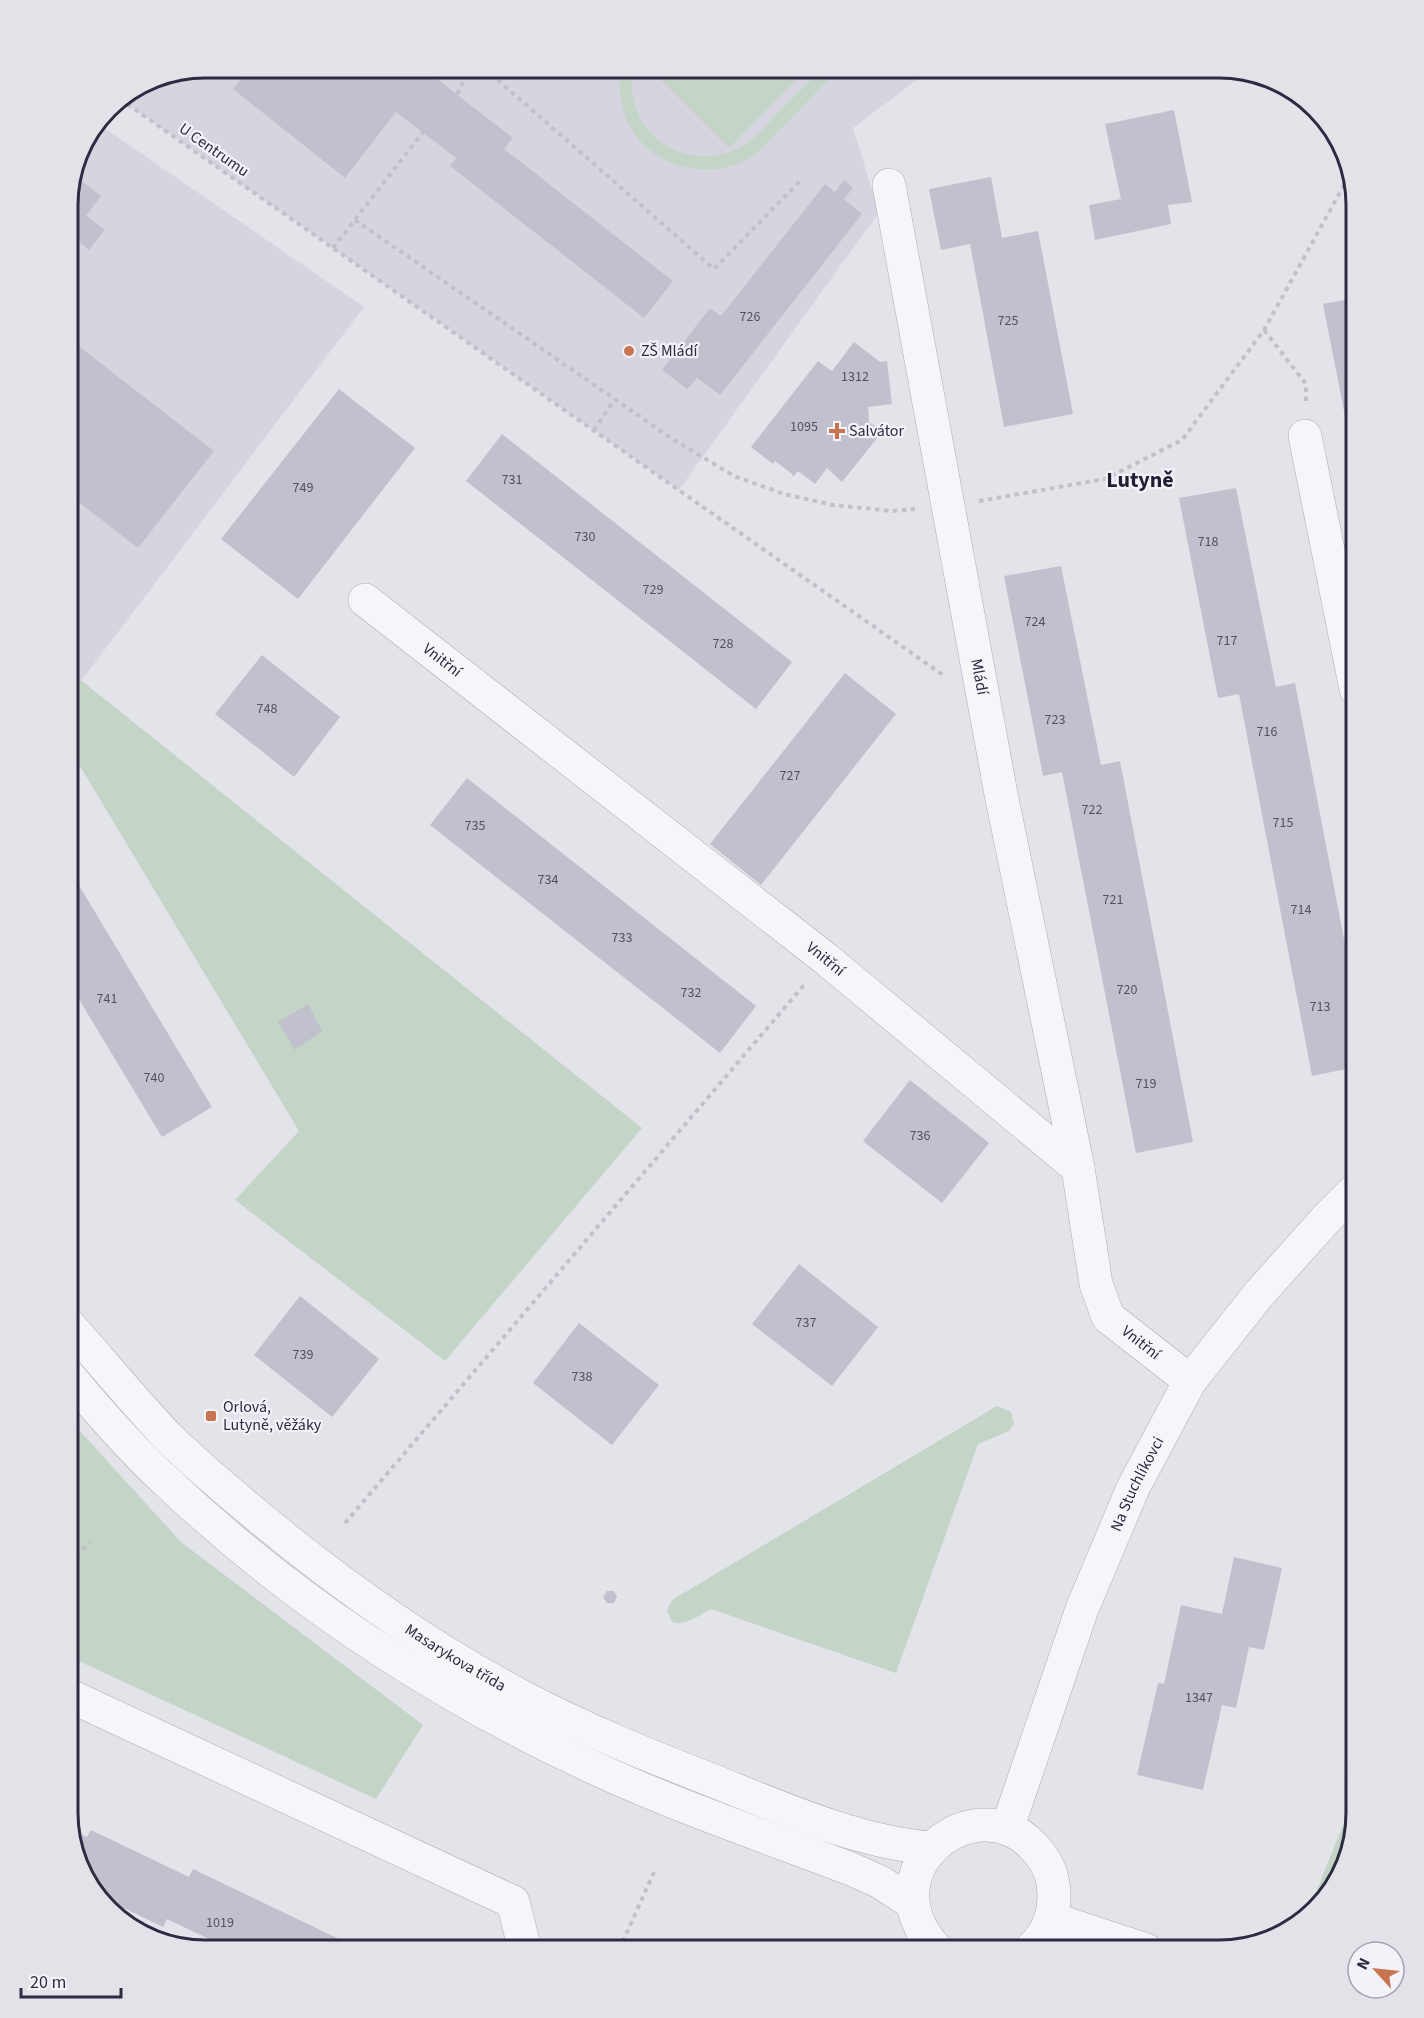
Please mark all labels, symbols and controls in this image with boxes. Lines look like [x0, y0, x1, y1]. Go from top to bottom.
street label: U Centrumu [175, 118, 253, 182]
house number: 726 [740, 307, 760, 327]
house number: 725 [998, 311, 1018, 331]
place label: ZŠ Mládí [641, 340, 699, 362]
marker: ZŠ Mládí [622, 344, 636, 358]
house number: 1312 [841, 367, 869, 387]
house number: 1095 [790, 417, 818, 437]
place label: Salvátor [849, 420, 905, 442]
marker: Salvátor [830, 424, 844, 438]
district label: Lutyně [1106, 464, 1174, 496]
house number: 731 [502, 470, 522, 490]
house number: 749 [293, 478, 313, 498]
house number: 730 [575, 527, 595, 547]
house number: 718 [1198, 532, 1218, 552]
house number: 729 [643, 580, 663, 600]
house number: 724 [1025, 612, 1045, 632]
house number: 717 [1217, 631, 1237, 651]
house number: 728 [713, 634, 733, 654]
street label: Vnitřní [418, 638, 467, 683]
street label: Mládí [965, 657, 994, 698]
house number: 748 [257, 699, 277, 719]
house number: 723 [1045, 710, 1065, 730]
house number: 716 [1257, 722, 1277, 742]
house number: 727 [780, 766, 800, 786]
house number: 722 [1082, 800, 1102, 820]
house number: 715 [1273, 813, 1293, 833]
house number: 735 [465, 816, 485, 836]
house number: 734 [538, 870, 558, 890]
house number: 721 [1103, 890, 1123, 910]
house number: 714 [1291, 900, 1311, 920]
house number: 733 [612, 928, 632, 948]
street label: Vnitřní [802, 937, 851, 982]
house number: 720 [1117, 980, 1137, 1000]
house number: 732 [681, 983, 701, 1003]
house number: 741 [97, 989, 117, 1009]
house number: 713 [1310, 997, 1330, 1017]
house number: 740 [144, 1068, 164, 1088]
house number: 719 [1136, 1074, 1156, 1094]
house number: 736 [910, 1126, 930, 1146]
house number: 737 [796, 1313, 816, 1333]
street label: Vnitřní [1117, 1320, 1166, 1366]
house number: 739 [293, 1345, 313, 1365]
house number: 738 [572, 1367, 592, 1387]
place label: Orlová, Lutyně, věžáky [223, 1396, 322, 1436]
marker: Orlová, Lutyně, věžáky [204, 1409, 218, 1423]
street label: Na Stuchlíkovci [1105, 1433, 1169, 1535]
street label: Masarykova třída [401, 1619, 510, 1697]
house number: 1347 [1185, 1688, 1213, 1708]
house number: 1019 [206, 1913, 234, 1933]
north arrow [1346, 1940, 1406, 2000]
text: N [1351, 1954, 1376, 1973]
scale bar [21, 1961, 122, 1999]
text: 20 m [30, 1970, 66, 1995]

